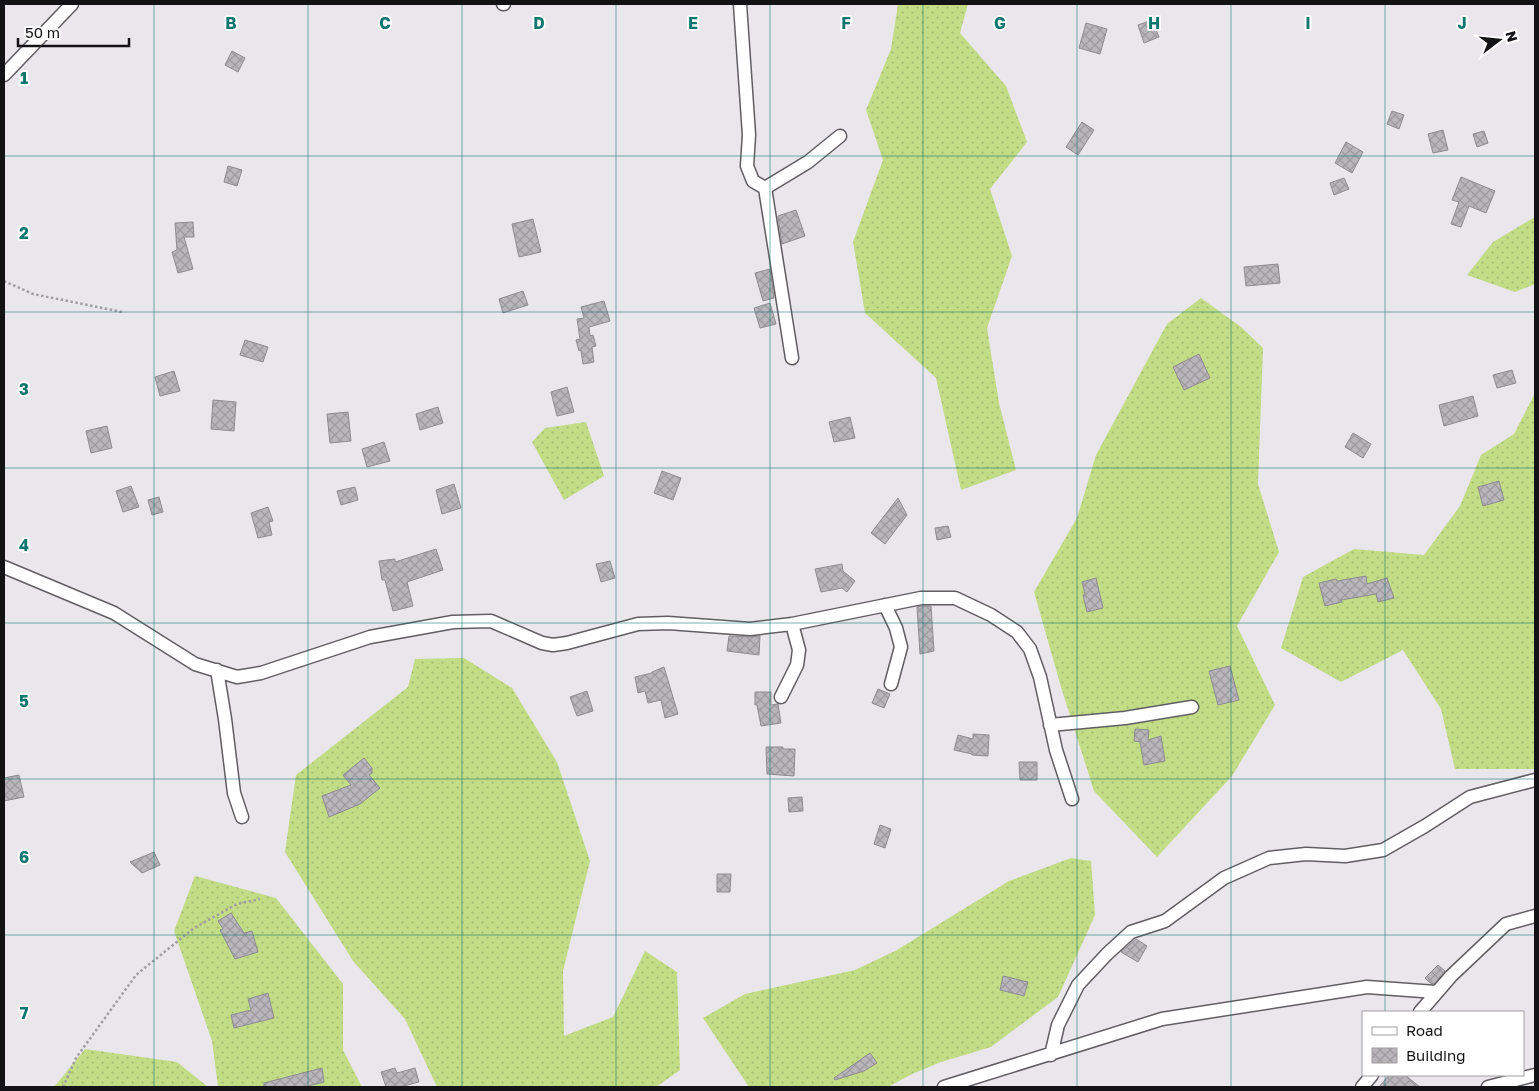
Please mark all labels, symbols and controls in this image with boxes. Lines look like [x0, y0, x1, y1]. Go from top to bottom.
text: B [225, 13, 237, 33]
text: C [379, 13, 391, 33]
text: D [533, 13, 545, 33]
text: E [688, 13, 698, 33]
text: F [841, 13, 851, 33]
text: G [994, 13, 1006, 33]
text: H [1148, 13, 1160, 33]
text: I [1305, 13, 1311, 33]
text: J [1457, 13, 1467, 33]
scale bar [18, 15, 129, 47]
north arrow [1474, 15, 1524, 65]
text: 50 m [25, 23, 60, 41]
text: N [1502, 29, 1522, 44]
text: 1 [20, 68, 28, 88]
text: 2 [19, 223, 29, 243]
text: 3 [19, 379, 29, 399]
text: 4 [19, 535, 29, 555]
text: 5 [19, 691, 29, 711]
text: 6 [19, 847, 29, 867]
text: 7 [20, 1003, 29, 1023]
legend [1362, 1011, 1524, 1076]
text: Road [1406, 1021, 1443, 1039]
text: Building [1406, 1046, 1466, 1064]

